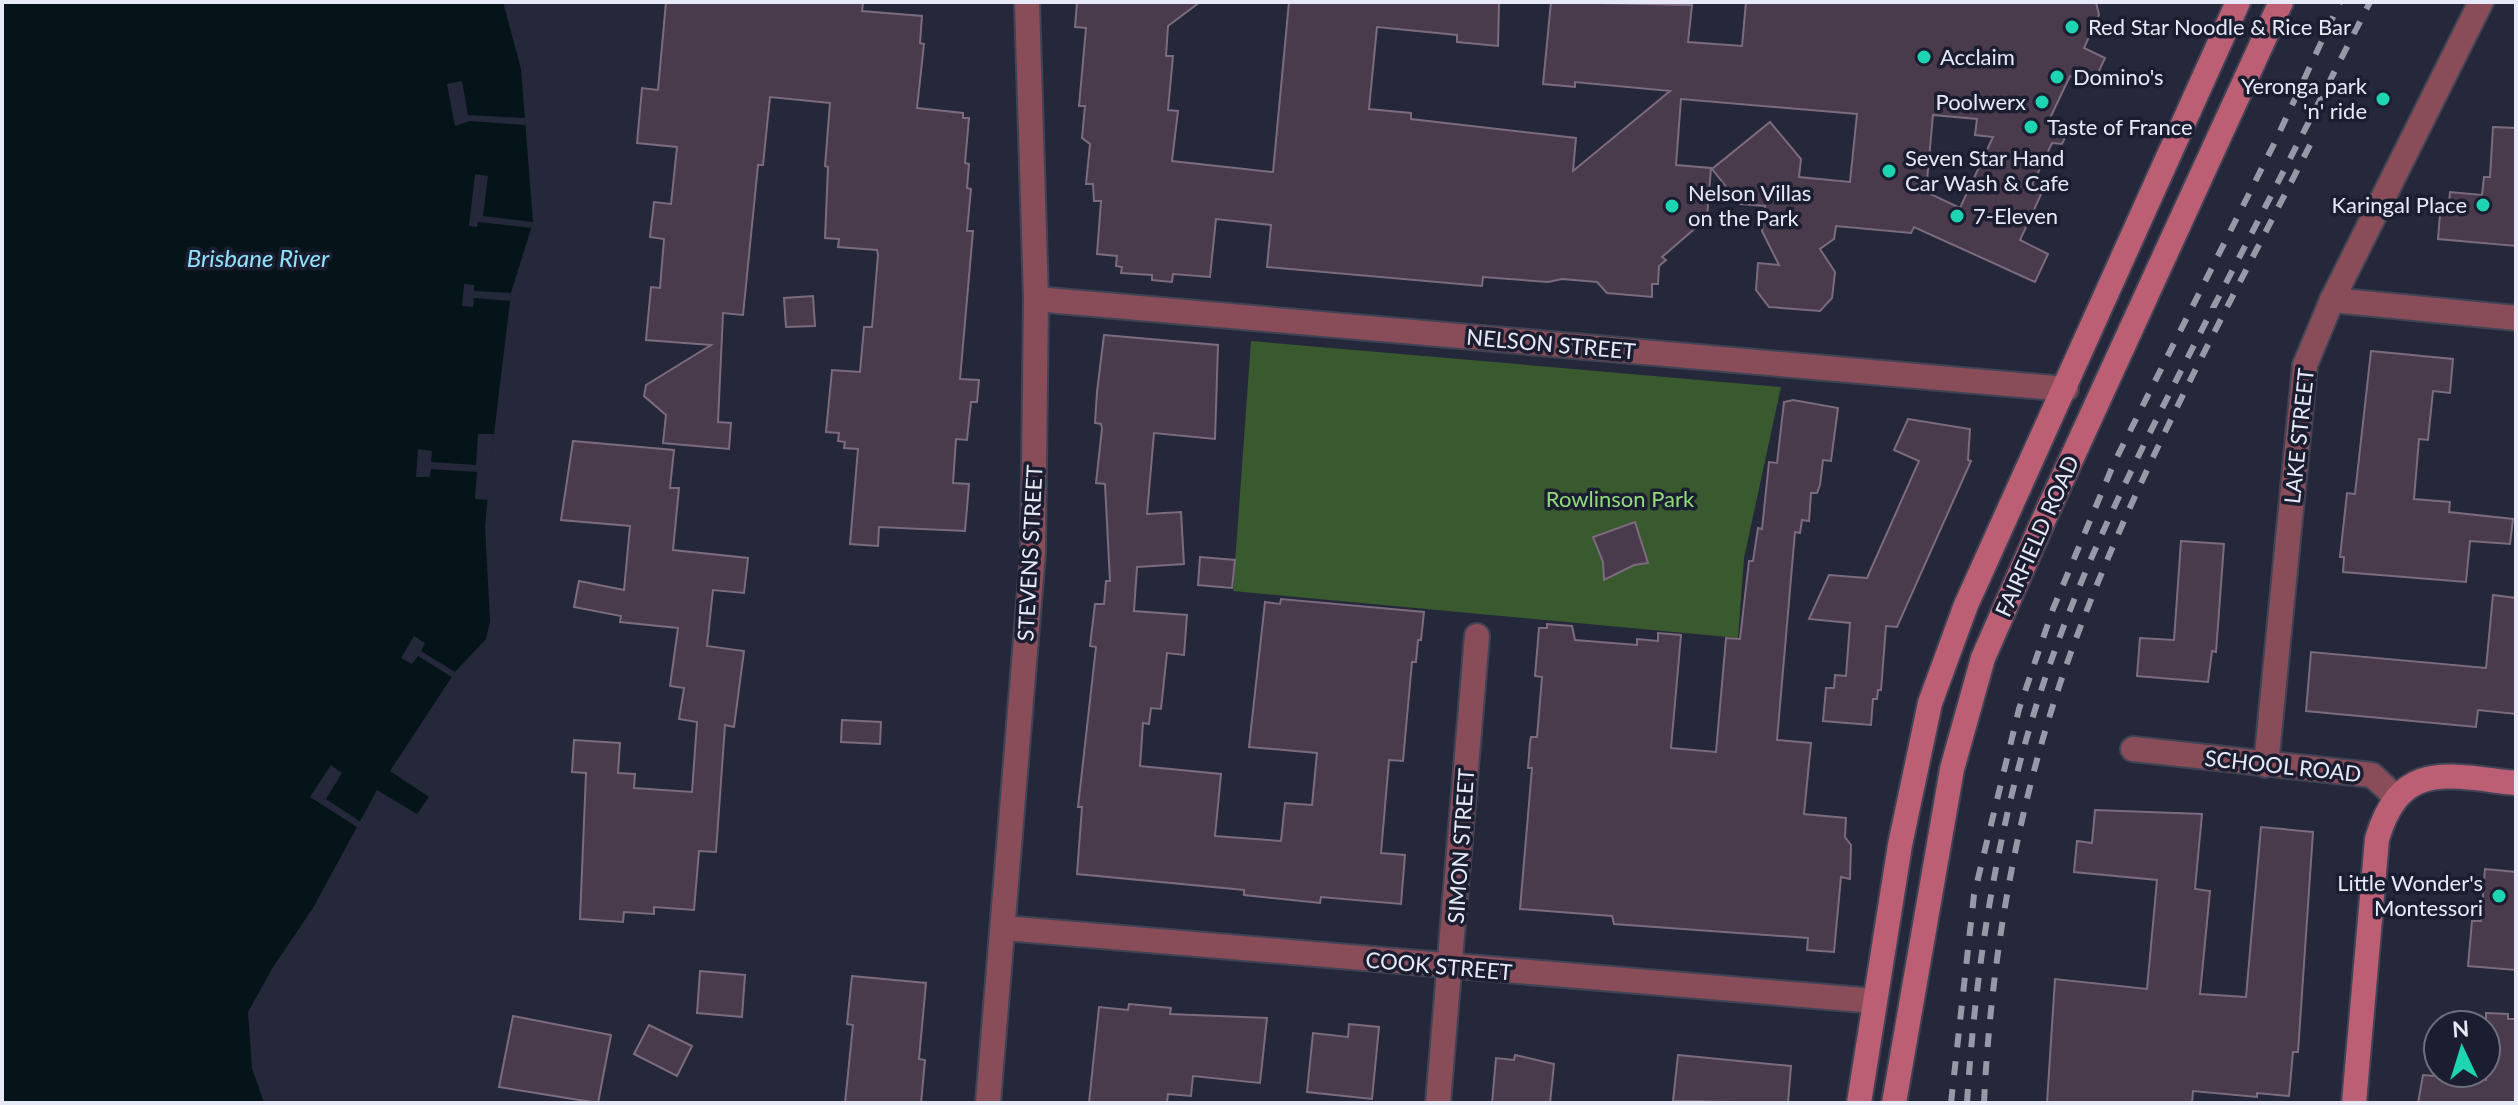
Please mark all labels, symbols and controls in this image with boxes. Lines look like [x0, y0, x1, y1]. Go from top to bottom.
place label: Red Star Noodle & Rice Bar [2088, 13, 2351, 40]
marker: Red Star Noodle & Rice Bar [2063, 18, 2081, 36]
place label: Acclaim [1940, 43, 2015, 70]
marker: Acclaim [1915, 48, 1933, 66]
place label: Domino's [2073, 63, 2164, 90]
marker: Domino's [2048, 68, 2066, 86]
place label: Yeronga park 'n' ride [2241, 72, 2368, 124]
place label: Poolwerx [1936, 88, 2026, 115]
marker: Yeronga park 'n' ride [2374, 90, 2392, 108]
marker: Poolwerx [2033, 93, 2051, 111]
place label: Taste of France [2047, 113, 2193, 140]
marker: Taste of France [2022, 118, 2040, 136]
place label: Seven Star Hand Car Wash & Cafe [1905, 144, 2069, 196]
marker: Seven Star Hand Car Wash & Cafe [1880, 162, 1898, 180]
place label: Nelson Villas on the Park [1688, 179, 1811, 231]
place label: Karingal Place [2332, 191, 2467, 218]
marker: Karingal Place [2474, 196, 2492, 214]
marker: Nelson Villas on the Park [1663, 197, 1681, 215]
place label: 7-Eleven [1973, 202, 2058, 229]
marker: 7-Eleven [1948, 207, 1966, 225]
water label: Brisbane River [187, 243, 330, 272]
street label: NELSON STREET [1465, 323, 1637, 364]
street label: LAKE STREET [2278, 367, 2319, 505]
street label: FAIRFIELD ROAD [1989, 451, 2084, 621]
street label: STEVENS STREET [1011, 464, 1048, 642]
park label: Rowlinson Park [1546, 485, 1695, 512]
street label: SCHOOL ROAD [2203, 744, 2363, 787]
street label: SIMON STREET [1442, 767, 1479, 925]
place label: Little Wonder's Montessori [2337, 869, 2483, 921]
marker: Little Wonder's Montessori [2490, 887, 2508, 905]
street label: COOK STREET [1365, 946, 1513, 985]
north arrow [2422, 1009, 2502, 1089]
text: N [2451, 1014, 2470, 1043]

